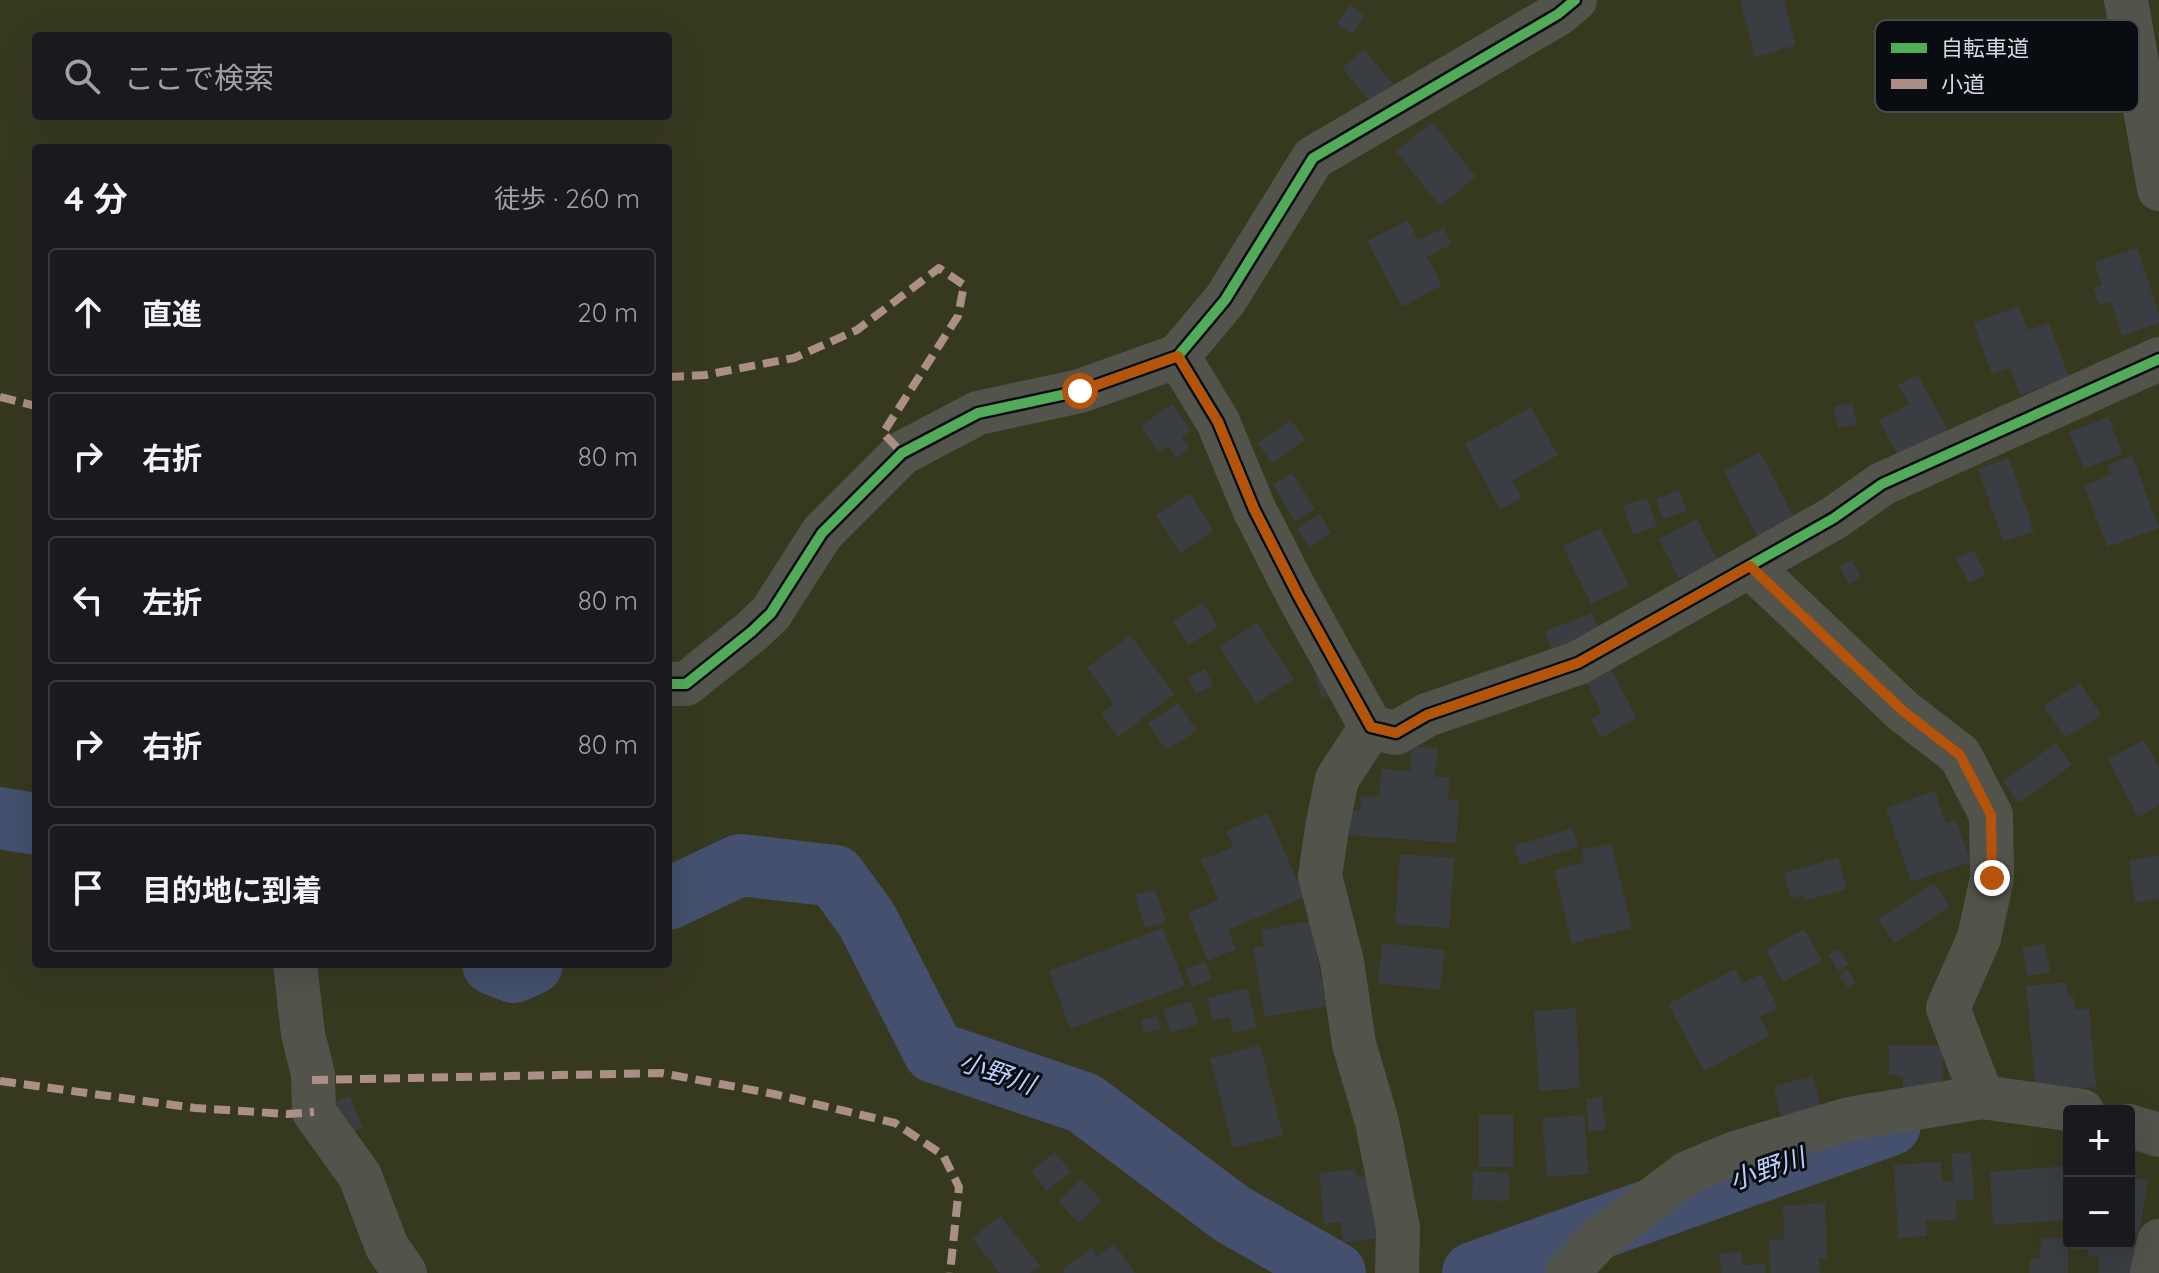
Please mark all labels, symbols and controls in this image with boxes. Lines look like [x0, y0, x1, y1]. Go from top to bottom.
legend [1875, 20, 2139, 112]
search box [32, 32, 672, 120]
text: 自転車道 [1941, 34, 2029, 62]
icon: search [60, 54, 104, 98]
text: ここで検索 [124, 59, 274, 97]
text: 小道 [1941, 70, 1985, 98]
text: 4 分 [64, 177, 128, 220]
text: 徒歩 · 260 m [494, 182, 640, 215]
icon: ahead [66, 290, 110, 334]
text: 直進 [142, 295, 202, 333]
text: 20 m [577, 296, 638, 329]
route start [1062, 373, 1098, 409]
icon: right [66, 434, 110, 478]
text: 右折 [142, 439, 202, 477]
text: 80 m [578, 440, 638, 473]
icon: left [66, 578, 110, 622]
text: 左折 [142, 583, 202, 621]
text: 80 m [578, 584, 638, 617]
icon: right [66, 722, 110, 766]
text: 右折 [142, 727, 202, 765]
text: 80 m [578, 728, 638, 761]
route end [1974, 860, 2010, 896]
icon: arrive [66, 866, 110, 910]
text: 目的地に到着 [142, 871, 322, 909]
water label: 小野川 [955, 1044, 1042, 1102]
map controls [2063, 1105, 2135, 1249]
button: + [2063, 1105, 2135, 1177]
water label: 小野川 [1725, 1139, 1812, 1197]
button: − [2063, 1177, 2135, 1249]

